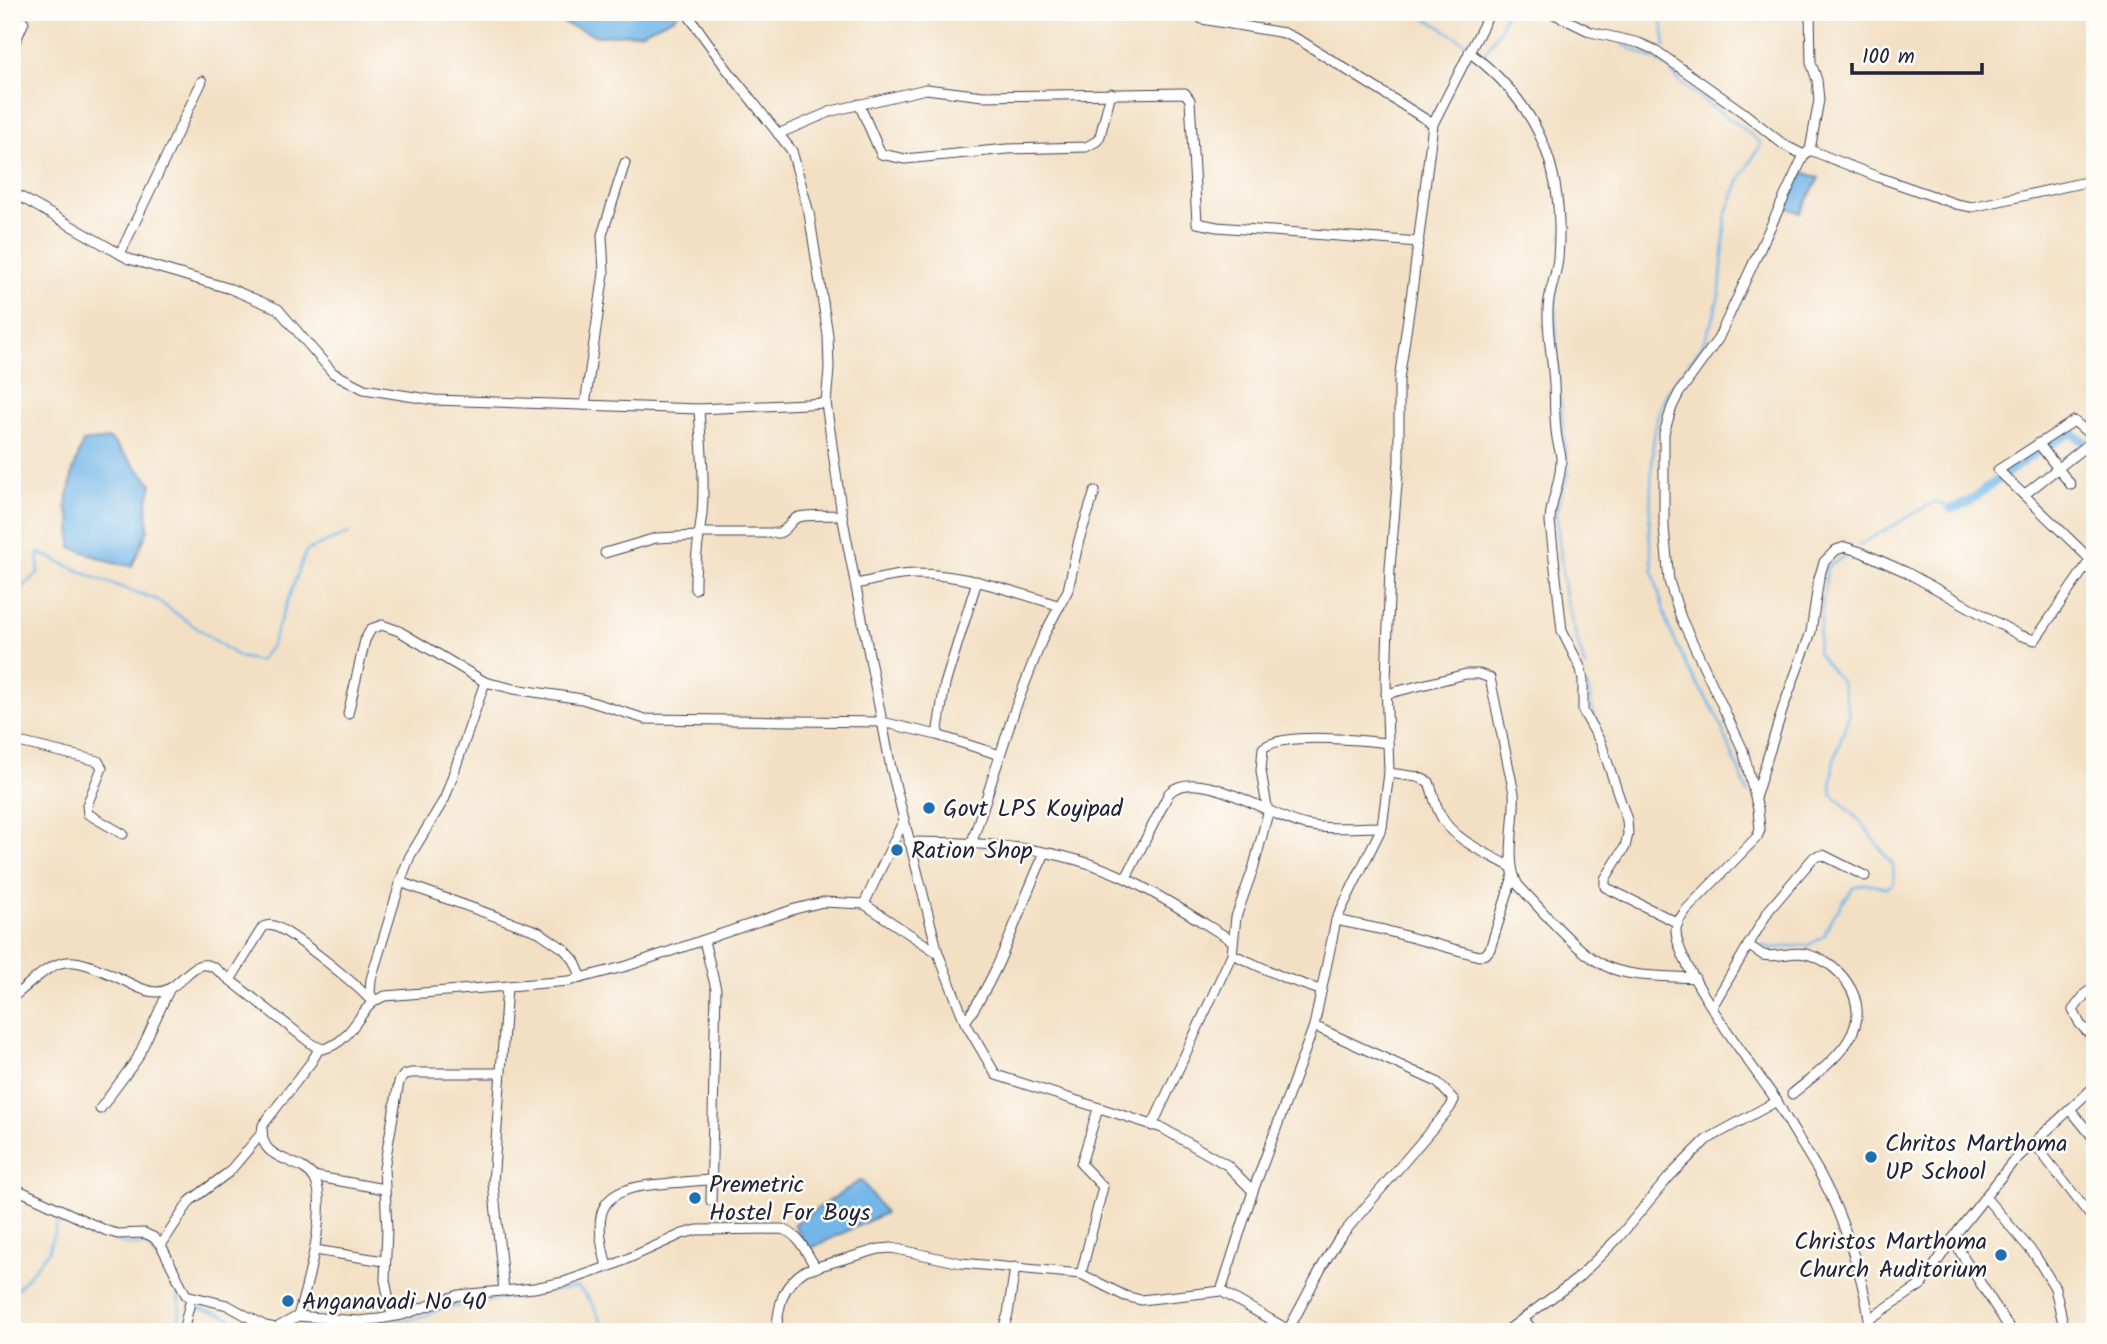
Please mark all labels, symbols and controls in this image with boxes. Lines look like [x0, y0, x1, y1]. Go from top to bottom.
scale bar [1852, 32, 1981, 76]
text: 100 m [1862, 41, 1915, 74]
place label: Govt LPS Koyipad [943, 790, 1124, 829]
marker: Govt LPS Koyipad [921, 800, 937, 816]
place label: Ration Shop [911, 832, 1033, 871]
marker: Ration Shop [889, 842, 905, 858]
place label: Chritos Marthoma UP School [1885, 1125, 2067, 1192]
marker: Chritos Marthoma UP School [1863, 1149, 1879, 1165]
place label: Premetric Hostel For Boys [709, 1166, 870, 1233]
marker: Premetric Hostel For Boys [687, 1190, 703, 1206]
place label: Christos Marthoma Church Auditorium [1794, 1223, 1987, 1290]
marker: Christos Marthoma Church Auditorium [1993, 1247, 2009, 1263]
place label: Anganavadi No 40 [302, 1283, 487, 1322]
marker: Anganavadi No 40 [280, 1293, 296, 1309]

